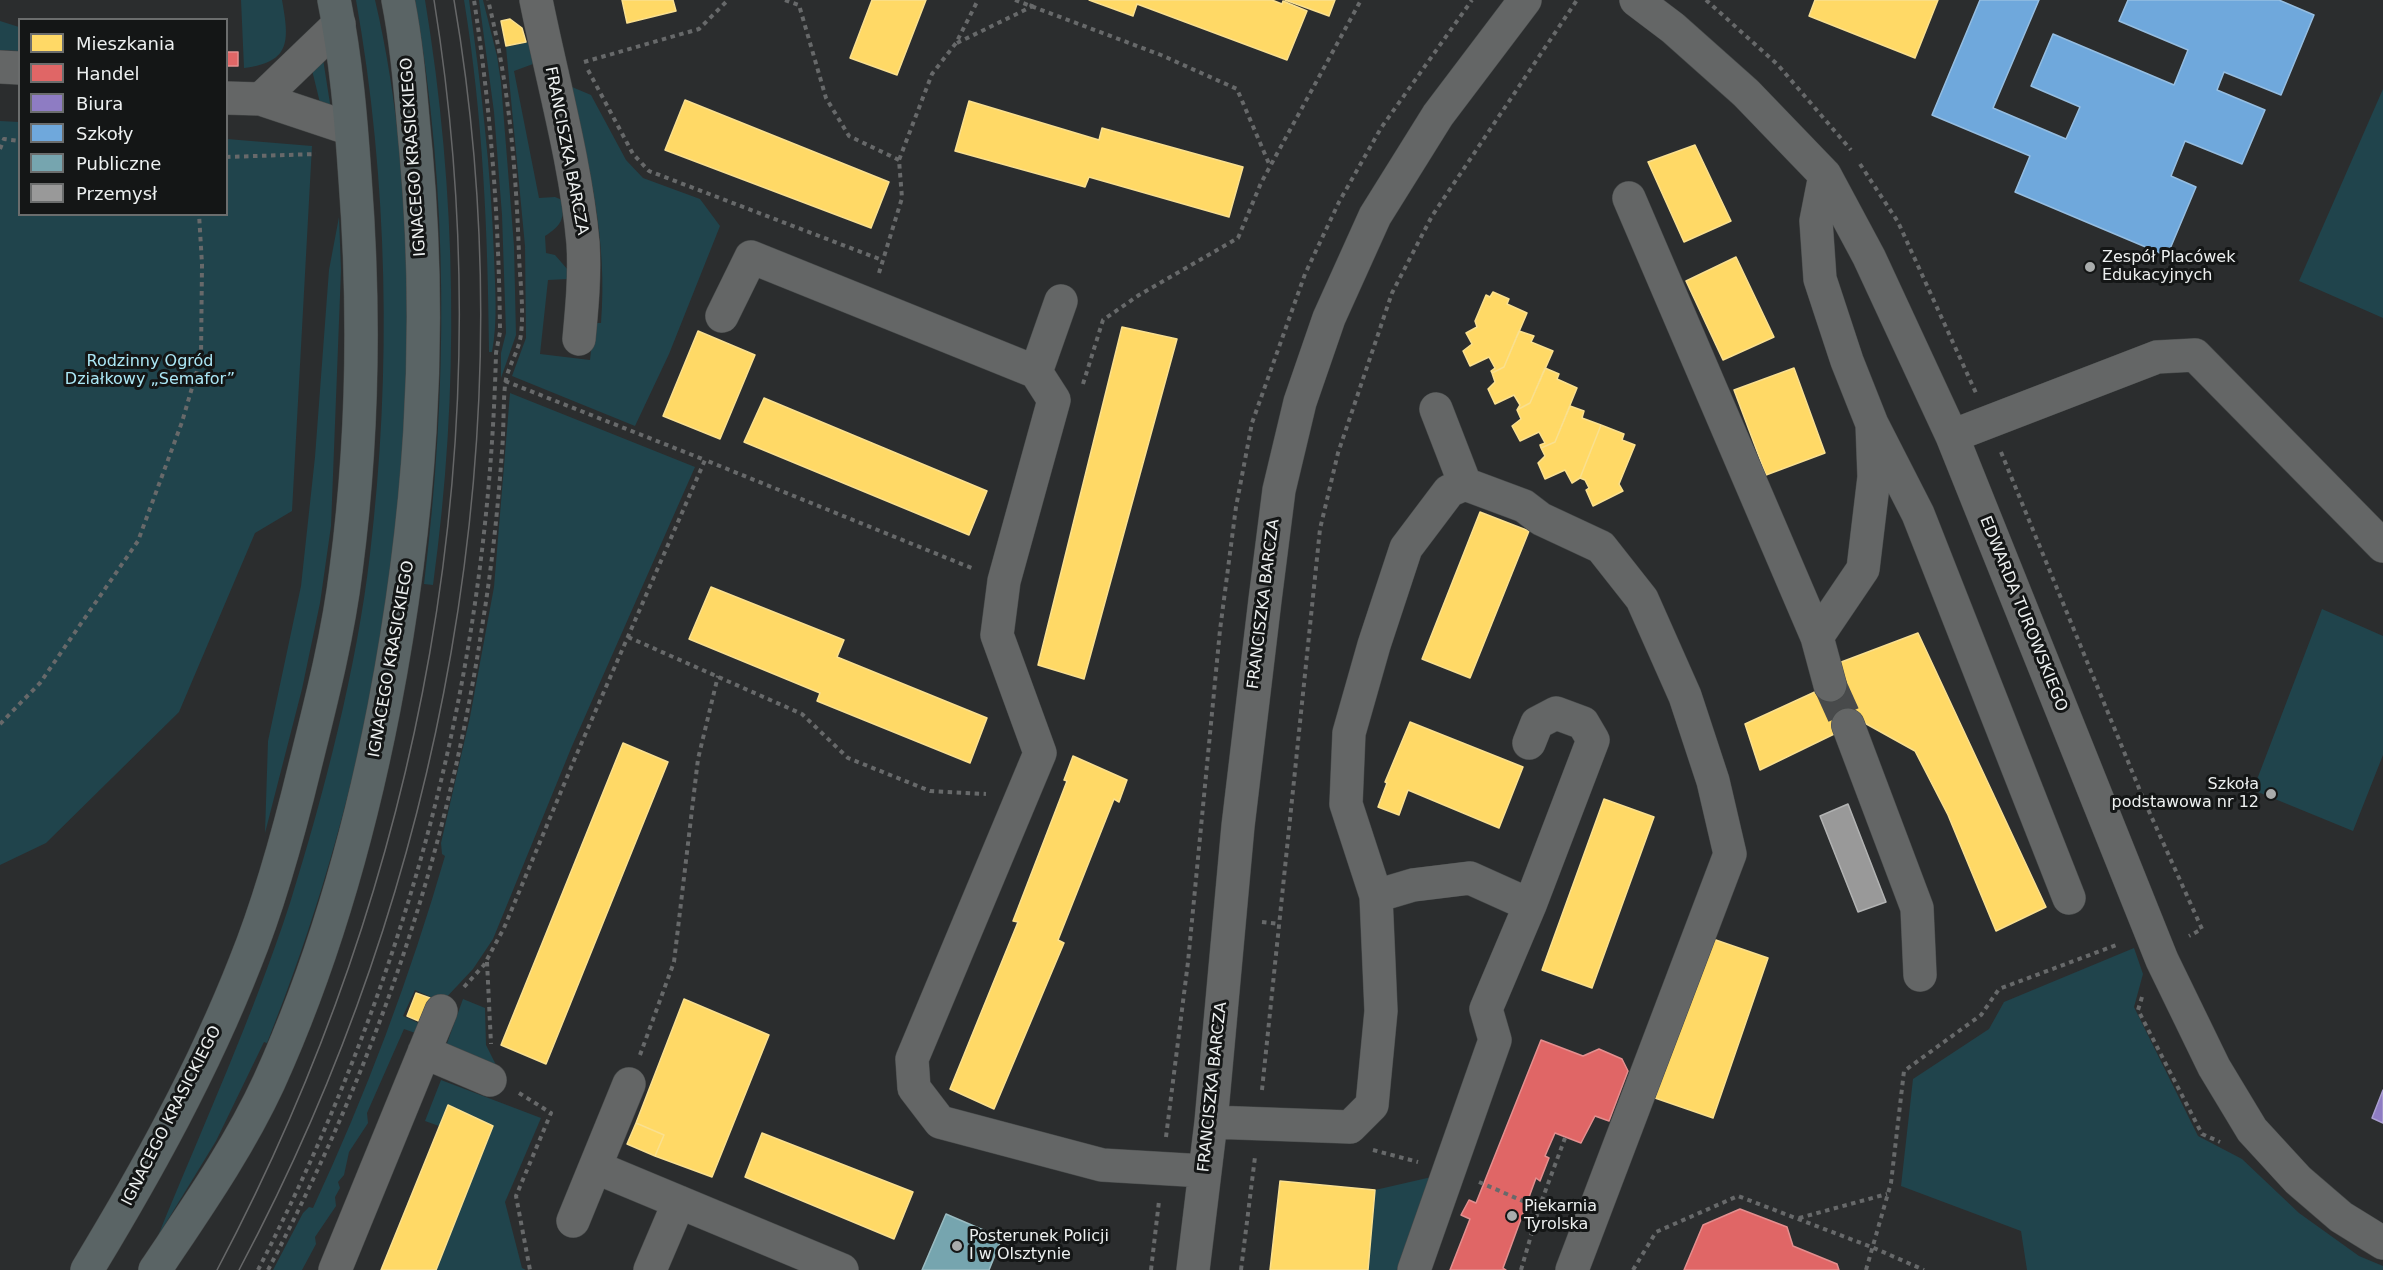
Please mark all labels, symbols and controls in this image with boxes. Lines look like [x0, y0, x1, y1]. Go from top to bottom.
legend [18, 18, 228, 216]
text: Mieszkania [76, 33, 175, 54]
street label: IGNACEGO KRASICKIEGO [397, 57, 431, 257]
text: Handel [76, 63, 139, 84]
street label: FRANCISZKA BARCZA [540, 65, 592, 237]
text: Biura [76, 93, 123, 114]
text: Szkoły [76, 123, 133, 144]
text: Publiczne [76, 153, 161, 174]
text: Przemysł [76, 183, 157, 204]
place label: Zespół Placówek Edukacyjnych [2102, 248, 2235, 286]
marker: Zespół Placówek Edukacyjnych [2083, 260, 2097, 274]
park label: Rodzinny Ogród Działkowy „Semafor” [65, 352, 235, 390]
street label: EDWARDA TUROWSKIEGO [1975, 514, 2071, 714]
street label: FRANCISZKA BARCZA [1244, 518, 1284, 690]
street label: IGNACEGO KRASICKIEGO [365, 559, 419, 759]
place label: Szkoła podstawowa nr 12 [2111, 775, 2259, 813]
marker: Szkoła podstawowa nr 12 [2264, 787, 2278, 801]
street label: FRANCISZKA BARCZA [1195, 1001, 1231, 1173]
street label: IGNACEGO KRASICKIEGO [118, 1023, 226, 1209]
place label: Piekarnia Tyrolska [1524, 1197, 1597, 1235]
marker: Piekarnia Tyrolska [1505, 1209, 1519, 1223]
place label: Posterunek Policji I w Olsztynie [969, 1227, 1109, 1265]
marker: Posterunek Policji I w Olsztynie [950, 1239, 964, 1253]

